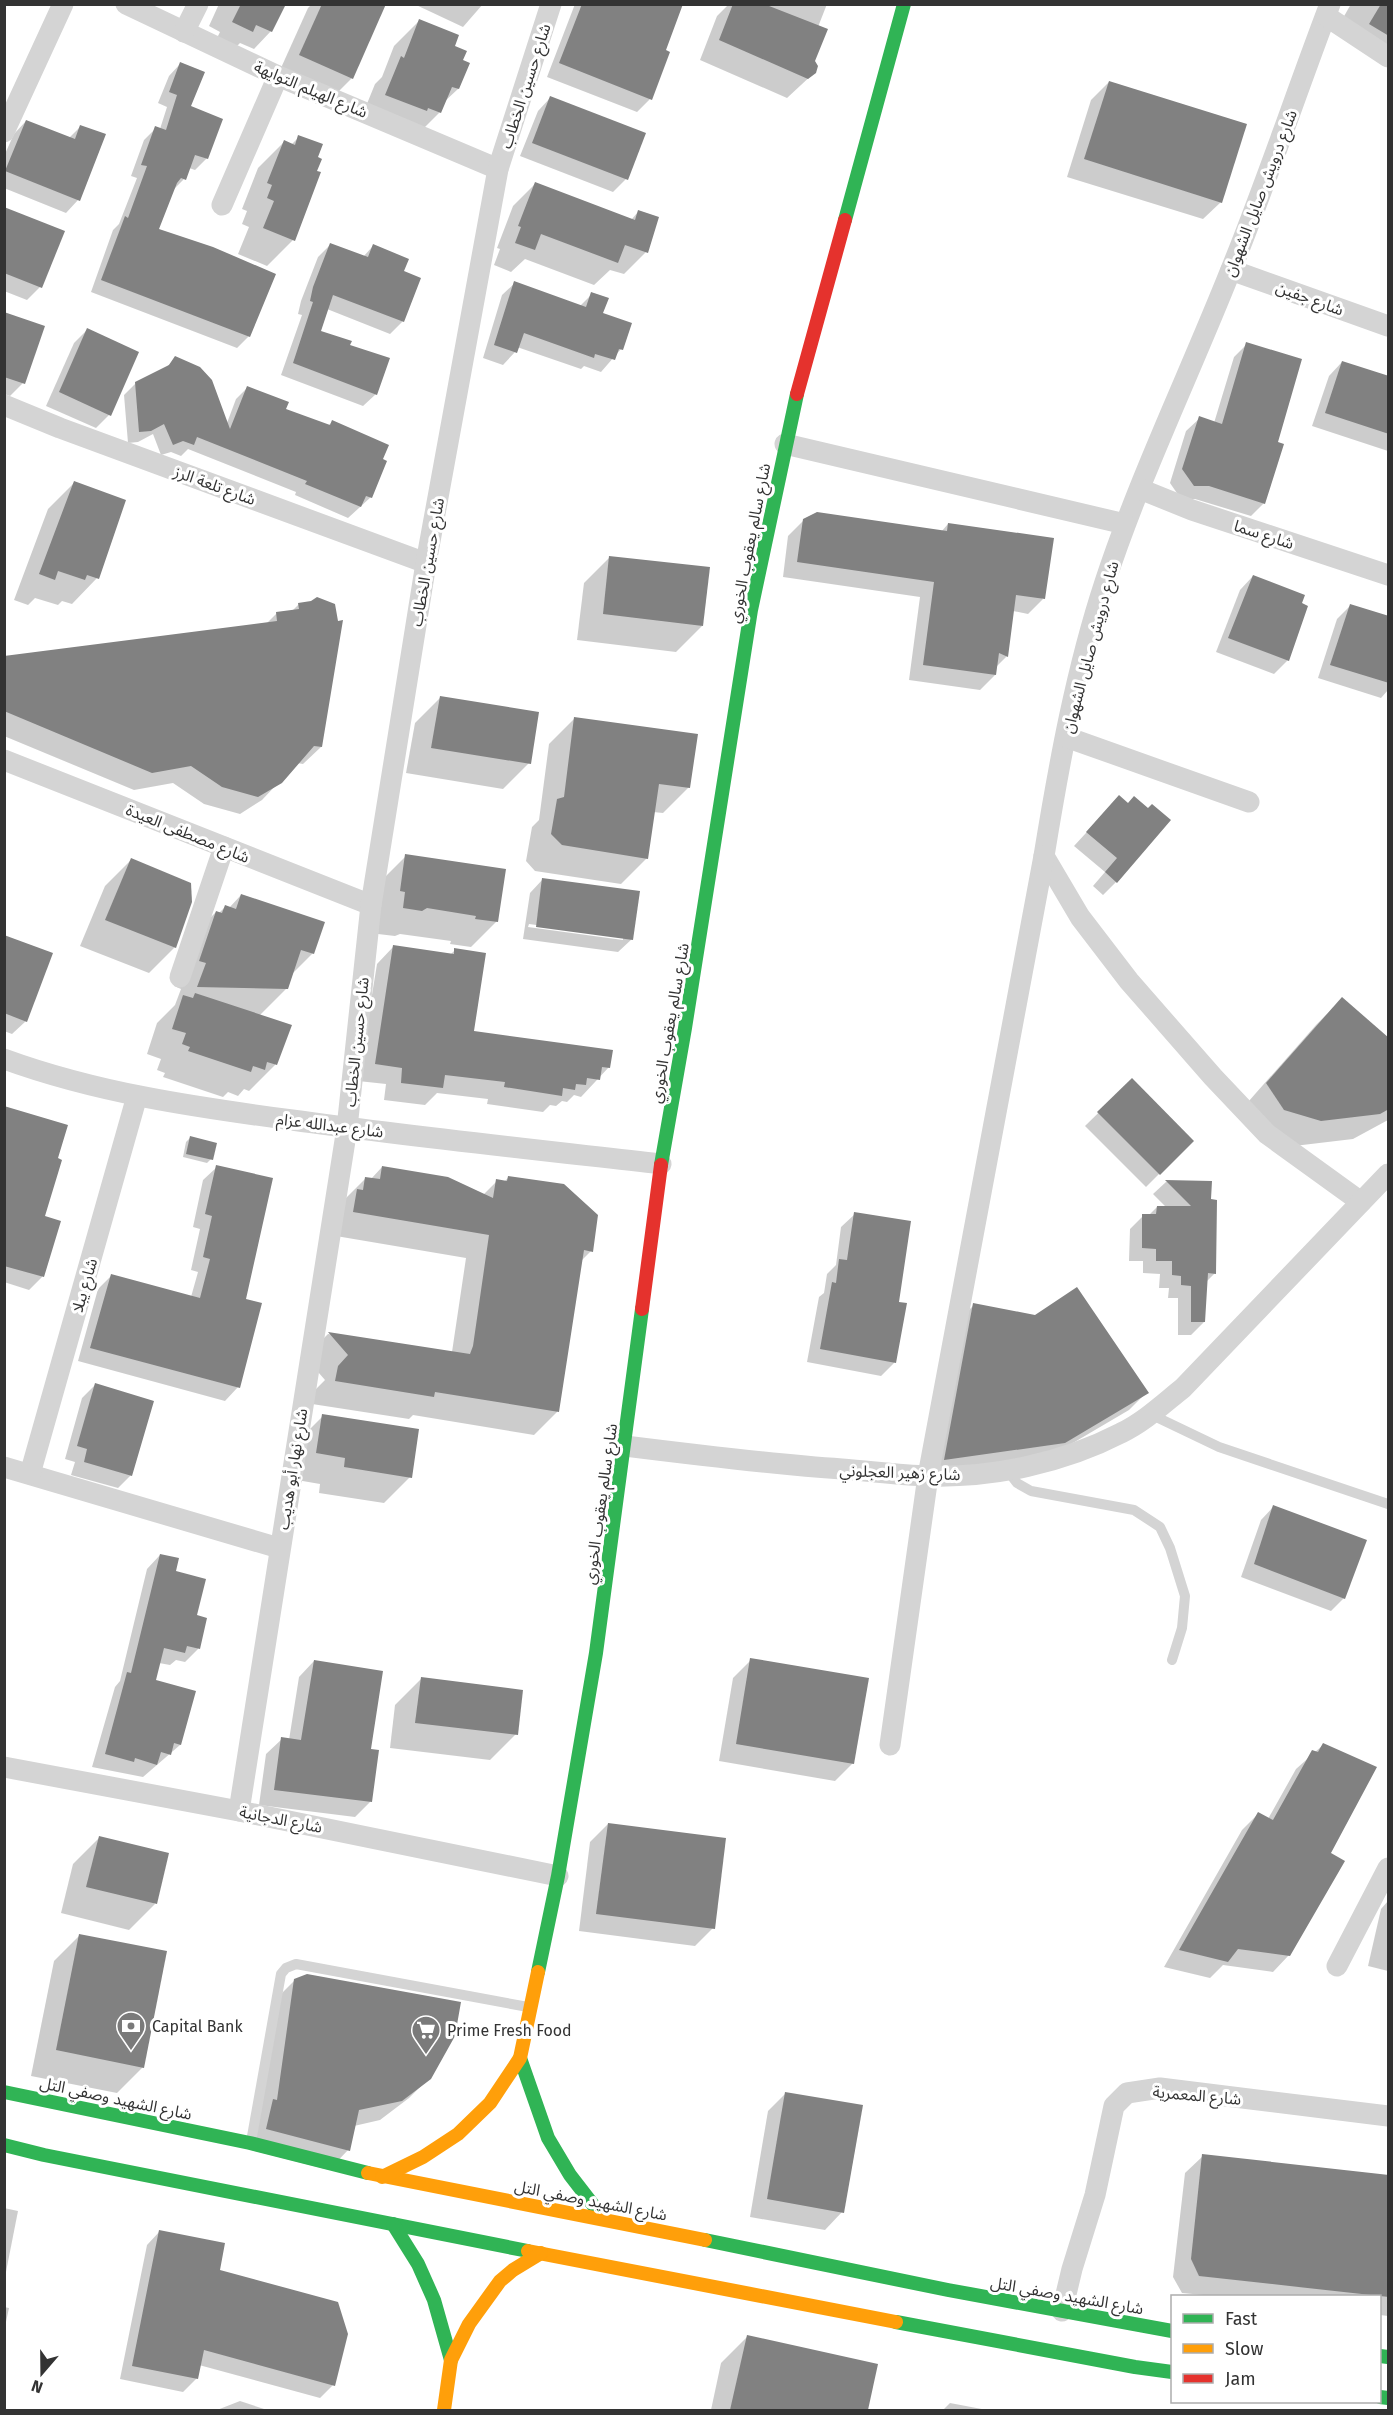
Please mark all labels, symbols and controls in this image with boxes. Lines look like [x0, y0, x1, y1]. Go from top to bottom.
street label: شارع حسين الخطاب [496, 21, 558, 152]
street label: شارع الهيلم التوايهة [250, 57, 370, 125]
street label: شارع درويش صايل الشهوان [1220, 107, 1304, 280]
street label: شارع جفين [1272, 277, 1346, 322]
street label: شارع تلعة الرز [169, 462, 258, 512]
street label: شارع سالم يعقوب الخوري [725, 462, 777, 625]
street label: شارع حسين الخطاب [407, 496, 451, 628]
street label: شارع سما [1231, 516, 1296, 556]
street label: شارع درويش صايل الشهوان [1058, 559, 1125, 736]
street label: شارع مصطفى العيدة [122, 800, 252, 870]
street label: شارع سالم يعقوب الخوري [646, 941, 696, 1105]
street label: شارع حسين الخطاب [340, 976, 376, 1108]
street label: شارع عبدالله عزام [275, 1109, 385, 1144]
street label: شارع يبلا [68, 1256, 104, 1315]
street label: شارع نهار أبو هديب [274, 1407, 314, 1531]
street label: شارع سالم يعقوب الخوري [580, 1422, 624, 1586]
street label: شارع زهير العجلوني [839, 1461, 961, 1487]
street label: شارع الدجانية [237, 1802, 324, 1840]
bank icon: Capital Bank [115, 2010, 147, 2052]
supermarket icon: Prime Fresh Food [410, 2014, 442, 2056]
place label: Capital Bank [152, 2017, 243, 2036]
place label: Prime Fresh Food [447, 2021, 572, 2040]
street label: شارع الشهيد وصفي التل [37, 2073, 194, 2127]
street label: شارع المعمرية [1152, 2082, 1242, 2112]
street label: شارع الشهيد وصفي التل [512, 2176, 669, 2228]
street label: شارع الشهيد وصفي التل [988, 2273, 1145, 2321]
legend [1171, 2295, 1381, 2403]
text: Fast [1225, 2308, 1258, 2330]
text: Slow [1225, 2338, 1264, 2360]
north arrow [12, 2343, 72, 2403]
text: Jam [1225, 2368, 1256, 2390]
text: N [29, 2376, 45, 2397]

